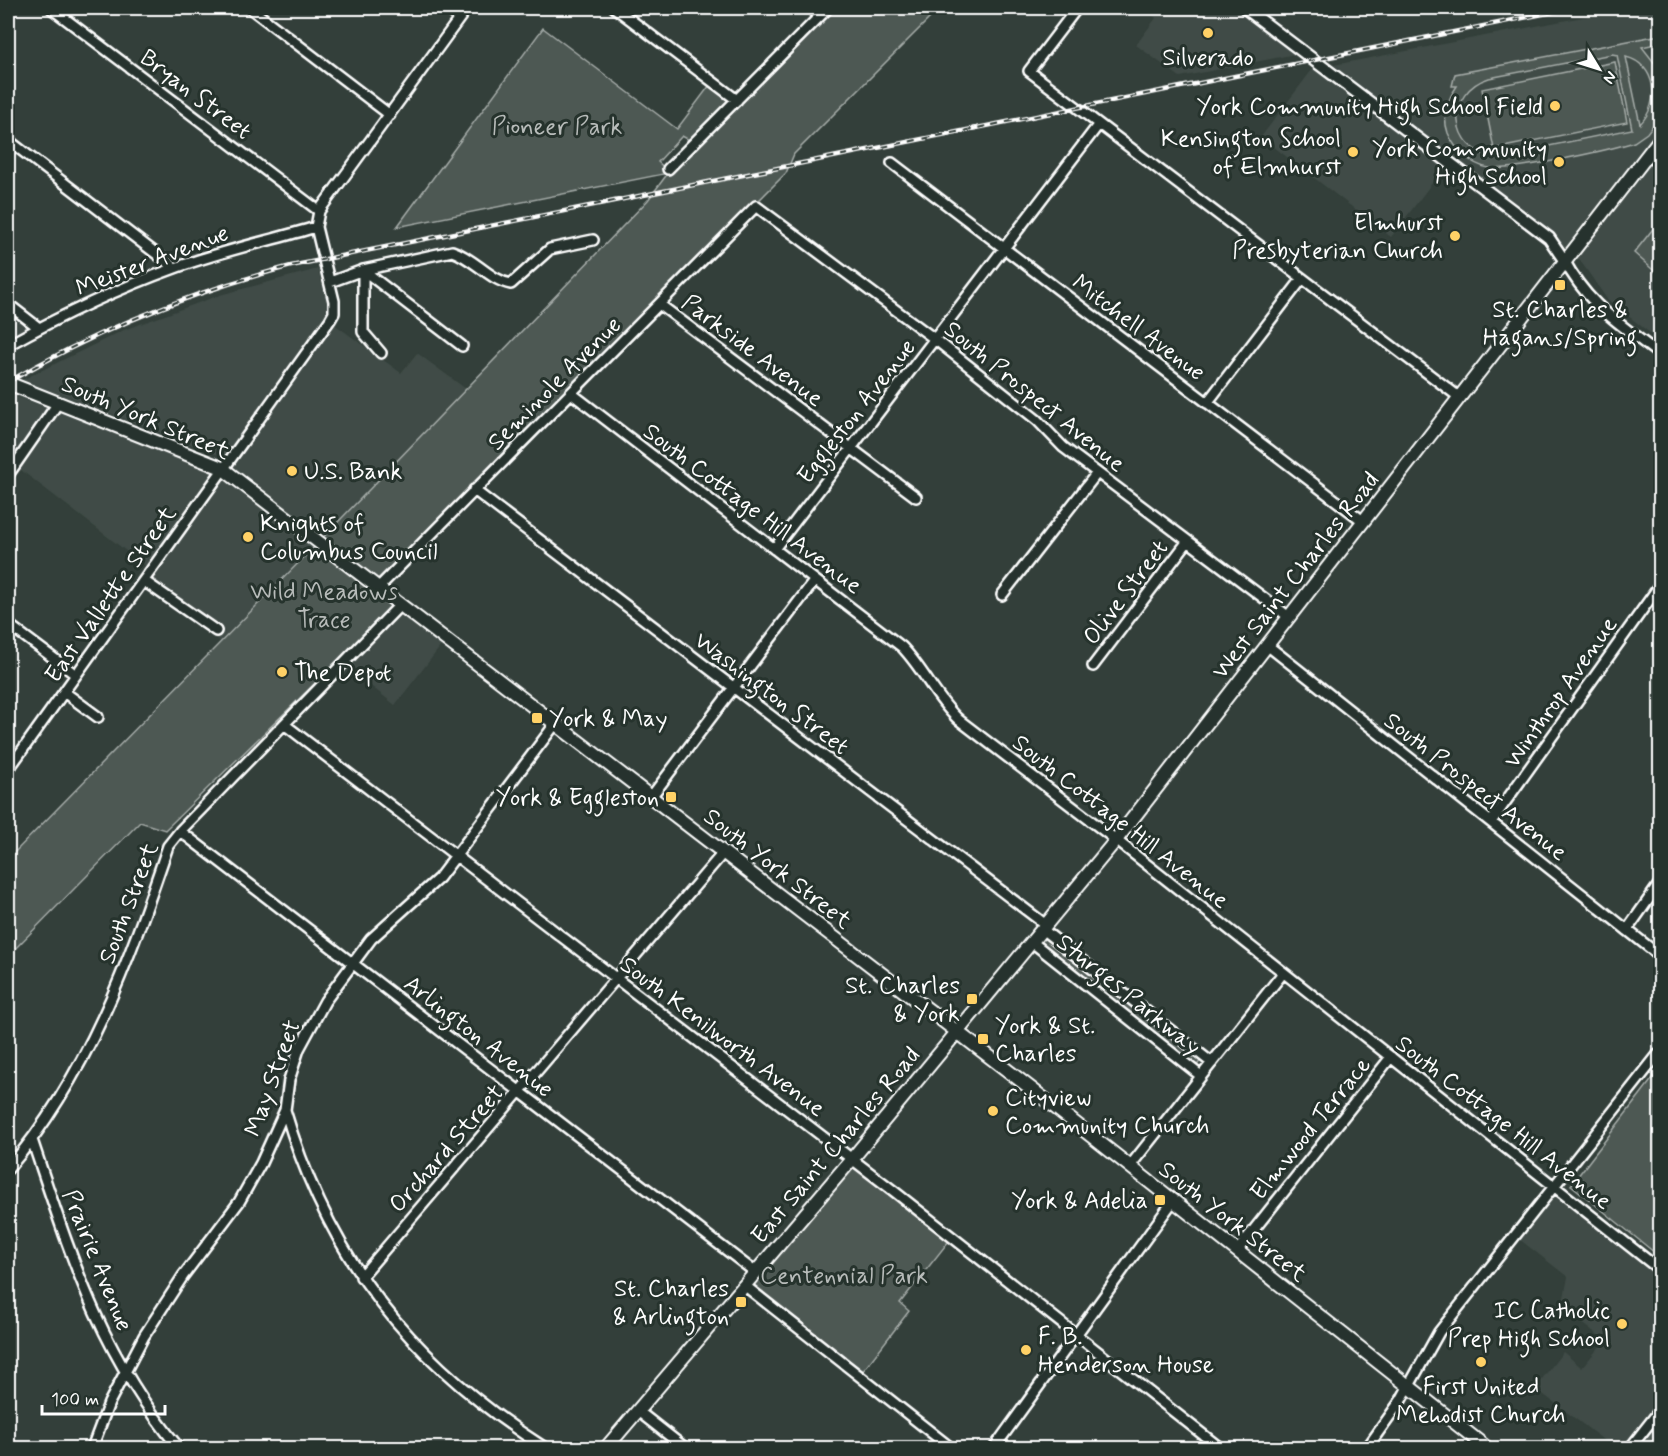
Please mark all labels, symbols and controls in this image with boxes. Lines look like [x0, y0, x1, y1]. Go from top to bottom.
marker: Silverado [1201, 26, 1215, 40]
north arrow [1569, 39, 1629, 99]
street label: Bryan Street [133, 43, 257, 147]
place label: Silverado [1162, 43, 1254, 74]
text: N [1598, 67, 1621, 88]
place label: York Community High School Field [1197, 92, 1543, 126]
marker: York Community High School Field [1548, 99, 1562, 113]
park label: Pioneer Park [492, 112, 622, 143]
place label: Kensington School of Elmhurst [1161, 124, 1341, 183]
place label: York Community High School [1372, 134, 1547, 196]
marker: Kensington School of Elmhurst [1346, 145, 1360, 159]
marker: York Community High School [1552, 155, 1566, 169]
place label: Elmhurst Presbyterian Church [1232, 208, 1443, 267]
street label: Meister Avenue [72, 218, 233, 305]
marker: Elmhurst Presbyterian Church [1448, 229, 1462, 243]
street label: Mitchell Avenue [1065, 268, 1211, 389]
marker: St. Charles & Hagans/Spring [1553, 278, 1567, 292]
street label: Parkside Avenue [675, 288, 829, 415]
place label: St. Charles & Hagans/Spring [1483, 295, 1637, 357]
street label: Seminole Avenue [481, 310, 629, 458]
street label: South Prospect Avenue [937, 314, 1131, 480]
street label: Eggleston Avenue [791, 333, 926, 493]
street label: South York Street [56, 369, 234, 468]
street label: South Cottage Hill Avenue [636, 417, 868, 602]
place label: U.S. Bank [304, 457, 402, 488]
marker: U.S. Bank [285, 464, 299, 478]
street label: West Saint Charles Road [1205, 466, 1387, 686]
street label: East Vallette Street [38, 500, 184, 690]
place label: Knights of Columbus Council [260, 509, 437, 568]
marker: Knights of Columbus Council [241, 530, 255, 544]
street label: Olive Street [1077, 534, 1176, 652]
park label: Wild Meadows Trace [250, 577, 398, 636]
street label: Winthrop Avenue [1497, 611, 1625, 775]
street label: Washington Street [686, 626, 855, 765]
place label: The Depot [294, 658, 391, 689]
marker: The Depot [275, 665, 289, 679]
place label: York & May [549, 704, 668, 735]
street label: South Prospect Avenue [1377, 706, 1573, 869]
marker: York & May [530, 711, 544, 725]
street label: South Cottage Hill Avenue [1006, 728, 1235, 917]
place label: York & Eggleston [496, 783, 659, 817]
marker: York & Eggleston [664, 790, 678, 804]
street label: South York Street [697, 802, 858, 937]
street label: South Street [92, 839, 167, 969]
street label: Sturges Parkway [1047, 927, 1207, 1065]
street label: South Kenilworth Avenue [613, 950, 831, 1125]
street label: Arlington Avenue [395, 969, 559, 1108]
place label: St. Charles & York [845, 971, 960, 1030]
marker: St. Charles & York [965, 992, 979, 1006]
place label: York & St. Charles [995, 1011, 1095, 1070]
street label: May Street [238, 1016, 309, 1141]
street label: South Cottage Hill Avenue [1389, 1029, 1618, 1218]
marker: York & St. Charles [976, 1032, 990, 1046]
street label: East Saint Charles Road [745, 1041, 928, 1251]
street label: Elmwood Terrace [1244, 1051, 1379, 1207]
street label: Orchard Street [383, 1078, 511, 1220]
place label: Cityview Community Church [1005, 1083, 1210, 1142]
marker: Cityview Community Church [986, 1104, 1000, 1118]
street label: South York Street [1152, 1155, 1313, 1290]
street label: Prairie Avenue [54, 1185, 139, 1336]
place label: York & Adelia [1011, 1186, 1148, 1217]
marker: York & Adelia [1153, 1193, 1167, 1207]
park label: Centennial Park [760, 1261, 928, 1292]
place label: St. Charles & Arlington [613, 1274, 729, 1336]
marker: St. Charles & Arlington [734, 1295, 748, 1309]
place label: IC Catholic Prep High School [1447, 1296, 1610, 1358]
marker: IC Catholic Prep High School [1615, 1317, 1629, 1331]
place label: F. B. Henderson House [1038, 1322, 1214, 1381]
marker: F. B. Henderson House [1019, 1343, 1033, 1357]
marker: First United Mehodist Church [1474, 1355, 1488, 1369]
place label: First United Mehodist Church [1396, 1372, 1566, 1431]
scale bar [42, 1378, 165, 1416]
text: 100 m [51, 1388, 99, 1412]

